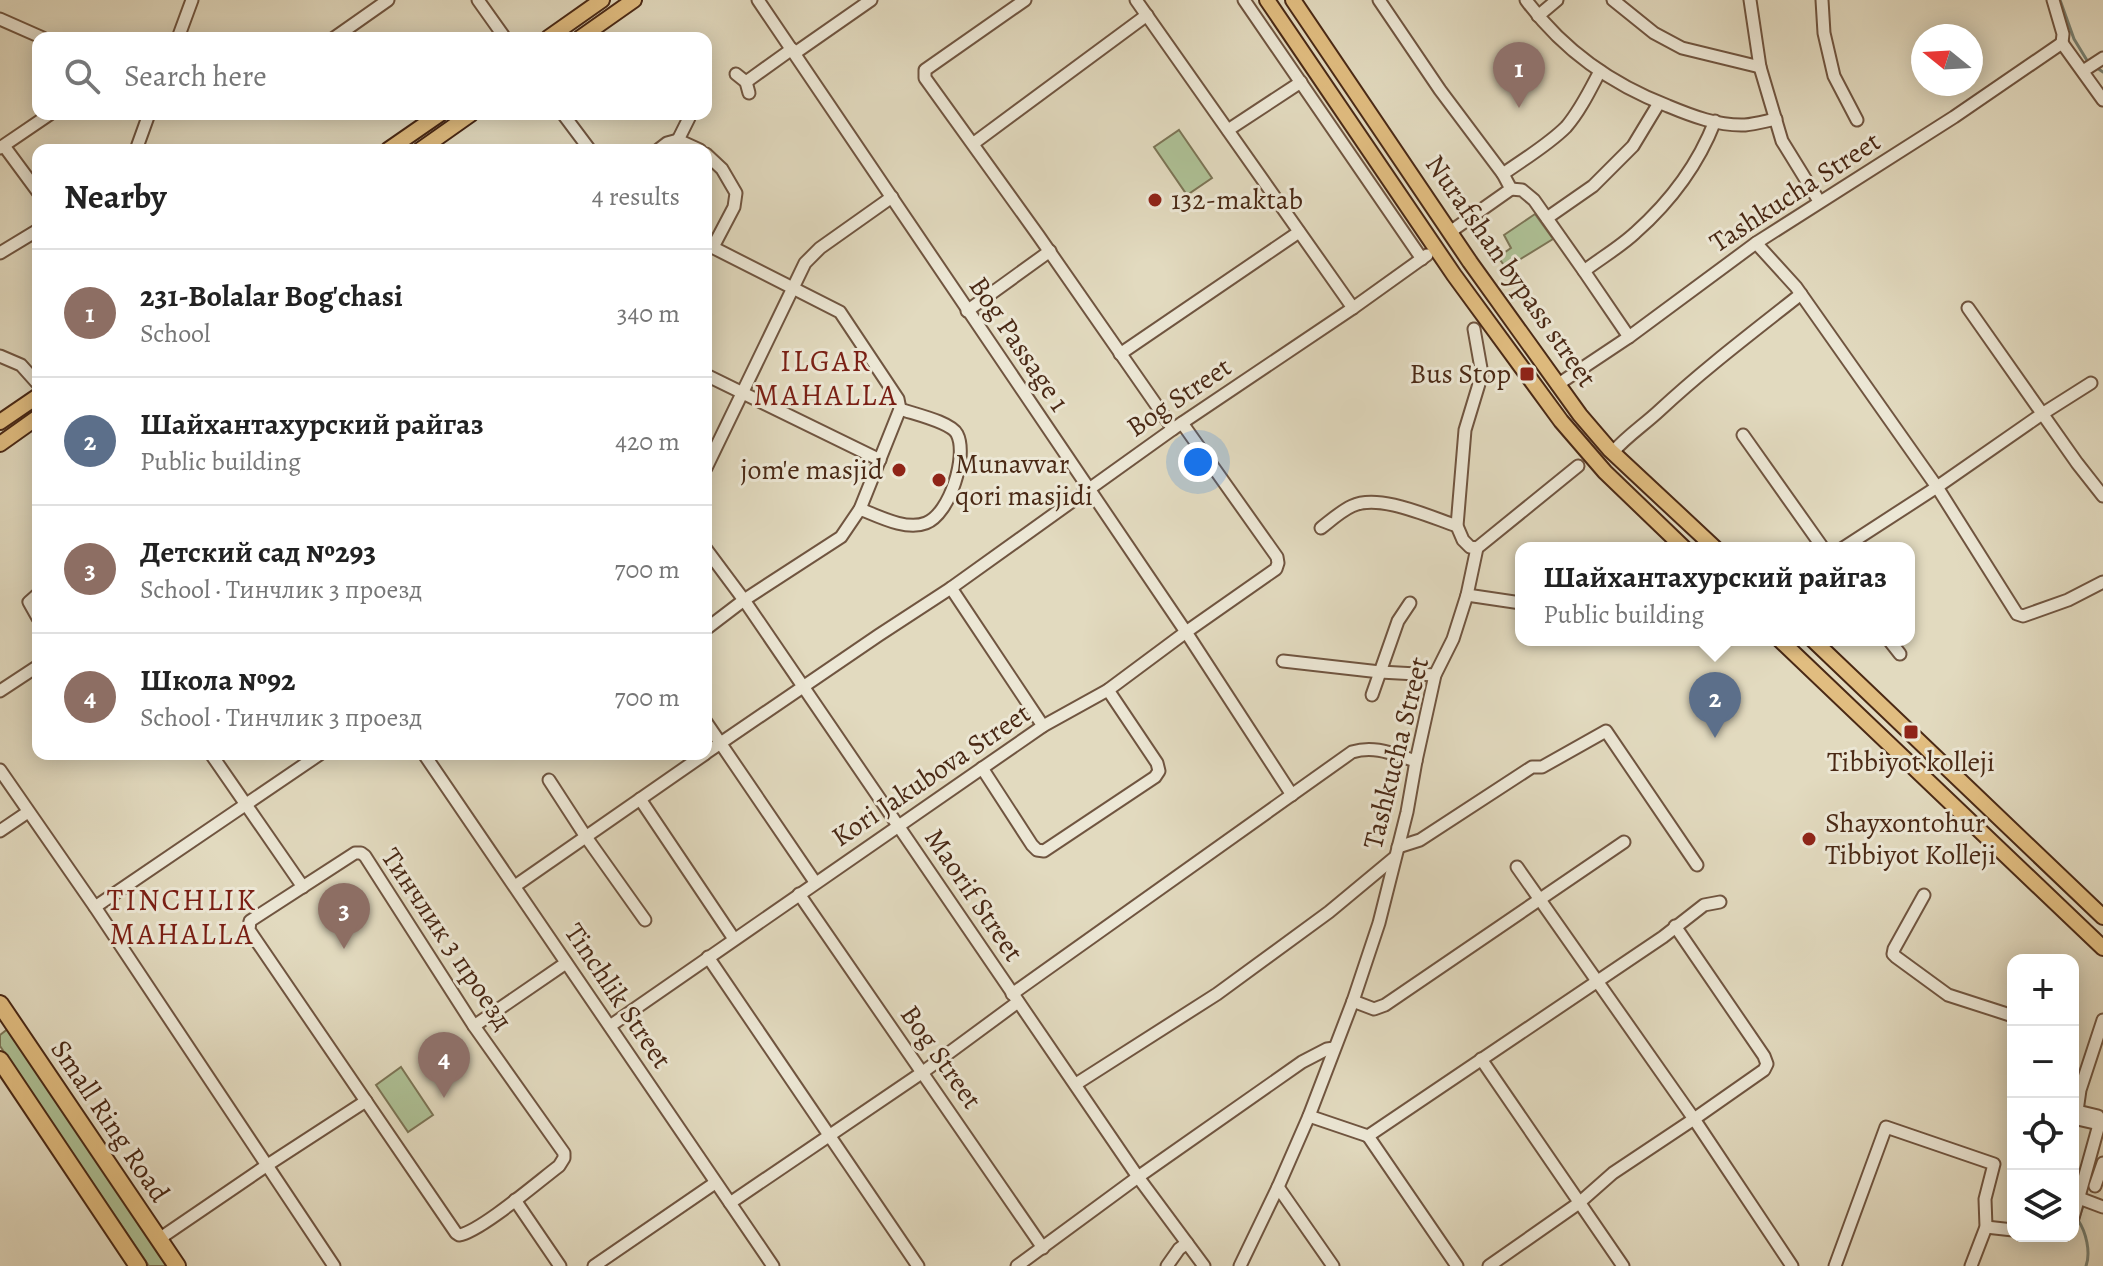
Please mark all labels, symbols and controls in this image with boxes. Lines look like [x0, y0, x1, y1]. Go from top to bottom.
north arrow [1911, 24, 1983, 96]
search box [32, 32, 712, 120]
pin: 1 [1493, 42, 1545, 108]
icon: search [60, 54, 104, 98]
text: Search here [124, 56, 267, 96]
street label: Tashkucha Street [1702, 123, 1888, 261]
street label: Nurafshan bypass street [1416, 147, 1606, 395]
text: Nearby [64, 173, 167, 220]
text: 4 results [592, 179, 680, 214]
place label: 132-maktab [1171, 181, 1303, 219]
marker: 132-maktab [1146, 191, 1164, 209]
street label: Bog Passage 1 [960, 269, 1078, 419]
text: 231-Bolalar Bog'chasi [140, 276, 403, 316]
text: 1 [85, 296, 95, 331]
text: 340 m [617, 296, 680, 331]
text: School [140, 316, 210, 351]
district label: ILGAR MAHALLA [754, 341, 898, 415]
street label: Bog Street [1119, 348, 1239, 446]
place label: Bus Stop [1410, 355, 1511, 393]
marker: Bus Stop [1518, 365, 1536, 383]
text: Шайхантахурский райгаз [140, 404, 484, 444]
text: 2 [84, 424, 96, 459]
text: 420 m [615, 424, 680, 459]
your location [1178, 442, 1218, 482]
text: Public building [140, 444, 301, 479]
place label: Munavvar qori masjidi [955, 445, 1093, 515]
place label: jom'e masjid [740, 451, 884, 489]
marker: jom'e masjid [890, 461, 908, 479]
marker: Munavvar qori masjidi [930, 471, 948, 489]
text: Детский сад №293 [140, 532, 376, 572]
popup [1515, 542, 1915, 646]
text: 3 [84, 552, 96, 587]
text: 700 m [615, 552, 680, 587]
text: Шайхантахурский райгаз [1543, 557, 1887, 597]
text: School · Тинчлик 3 проезд [140, 572, 422, 607]
text: Public building [1543, 597, 1704, 632]
street label: Tashkucha Street [1354, 653, 1438, 853]
text: Школа №92 [140, 660, 296, 700]
pin: 2 [1689, 672, 1741, 738]
text: 4 [84, 680, 96, 715]
text: 700 m [615, 680, 680, 715]
street label: Kori Jakubova Street [824, 694, 1038, 856]
text: School · Тинчлик 3 проезд [140, 700, 422, 735]
marker: Tibbiyot kolleji [1902, 723, 1920, 741]
place label: Tibbiyot kolleji [1827, 743, 1995, 781]
place label: Shayxontohur Tibbiyot Kolleji [1825, 804, 1996, 874]
street label: Maorif Street [916, 821, 1032, 969]
marker: Shayxontohur Tibbiyot Kolleji [1800, 830, 1818, 848]
street label: Тинчлик 3 проезд [372, 841, 522, 1037]
district label: TINCHLIK MAHALLA [107, 880, 257, 954]
pin: 3 [318, 883, 370, 949]
street label: Tinchlik Street [555, 916, 681, 1076]
map controls [2007, 954, 2079, 1242]
button: + [2007, 954, 2079, 1026]
street label: Bog Street [891, 997, 991, 1117]
button: − [2007, 1026, 2079, 1098]
street label: Small Ring Road [42, 1032, 179, 1210]
pin: 4 [418, 1032, 470, 1098]
button: locate [2007, 1098, 2079, 1170]
button: layers [2007, 1170, 2079, 1242]

